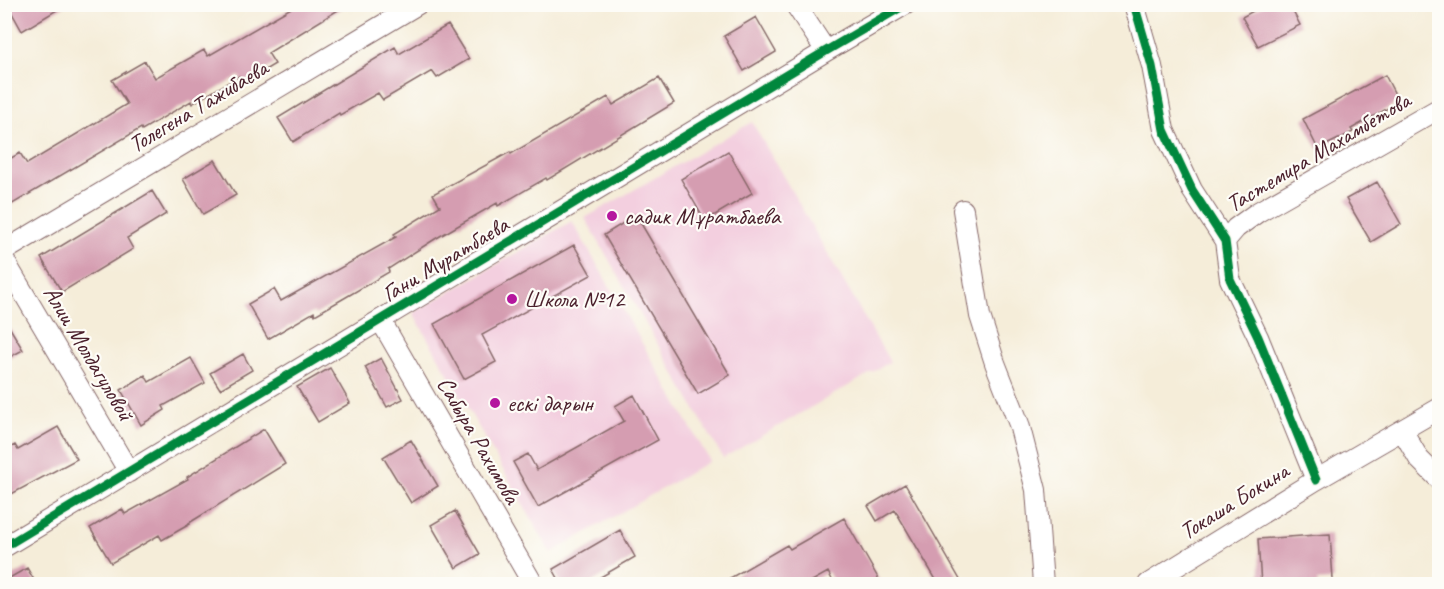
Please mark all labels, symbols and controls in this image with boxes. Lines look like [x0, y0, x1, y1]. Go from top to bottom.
street label: Толегена Тажибаева [123, 52, 275, 159]
street label: Тастемира Махамбетова [1220, 84, 1417, 219]
place label: садик Мұратбаева [624, 201, 782, 231]
street label: Гани Муратбаева [376, 209, 515, 309]
marker: садик Мұратбаева [605, 209, 619, 223]
street label: Алии Молдагуловой [37, 280, 142, 428]
place label: Школа №12 [524, 284, 626, 314]
marker: Школа №12 [505, 292, 519, 306]
street label: Сабыра Рахимова [430, 371, 528, 510]
place label: ескі дарын [507, 388, 595, 418]
marker: ескі дарын [488, 396, 502, 410]
street label: Токаша Бокина [1174, 455, 1296, 546]

